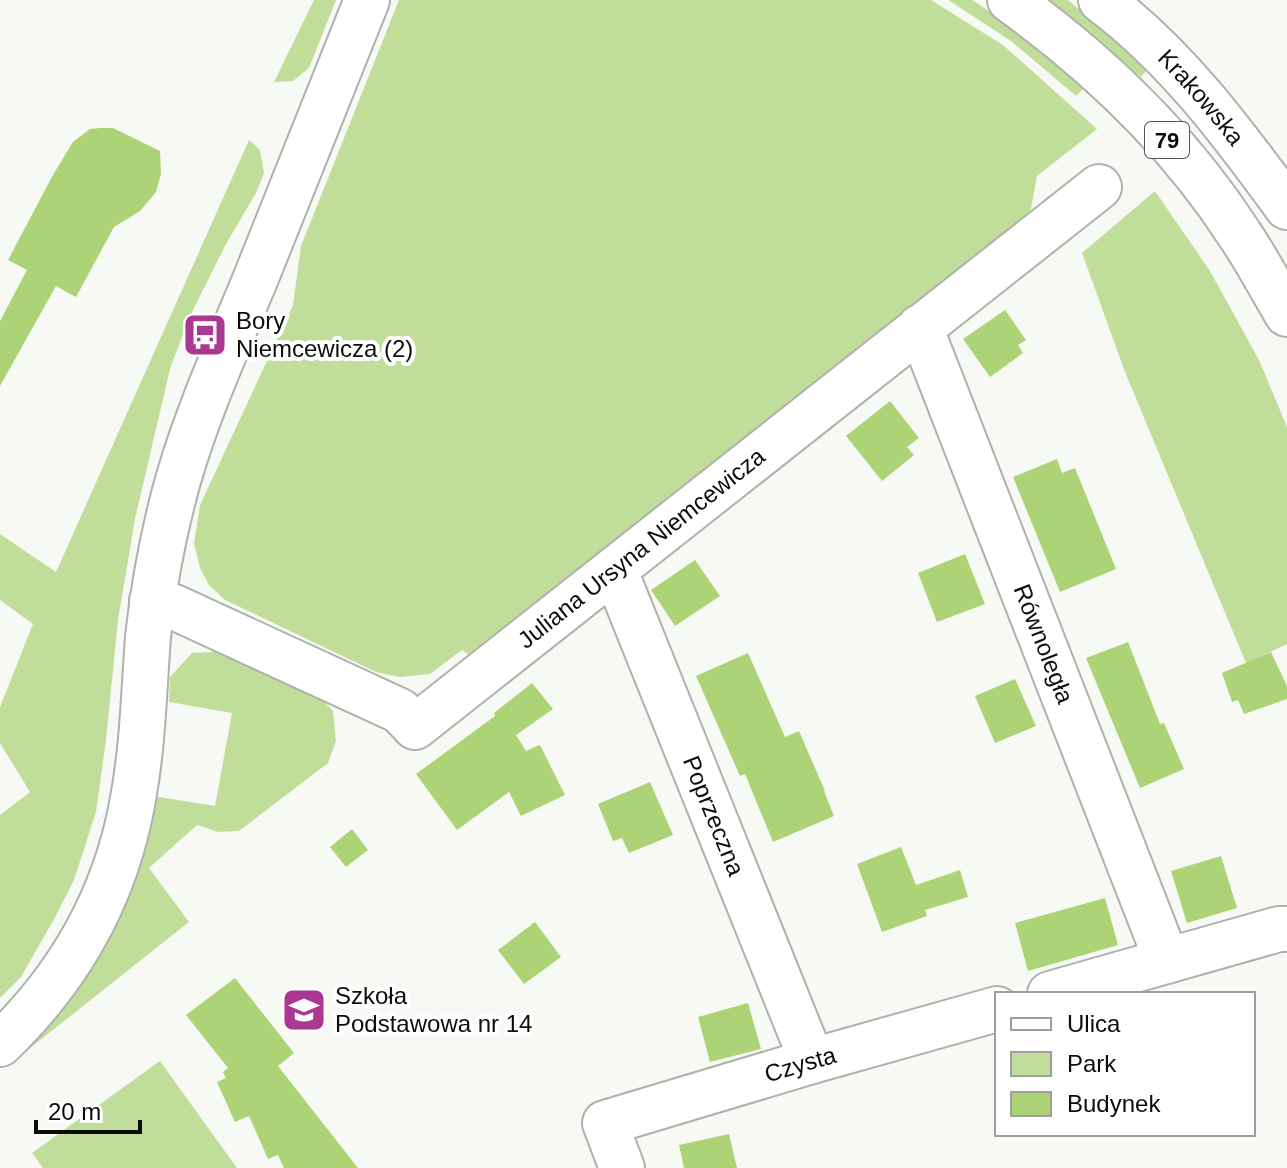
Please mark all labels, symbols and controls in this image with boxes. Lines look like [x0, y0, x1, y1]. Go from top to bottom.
street label: Krakowska [1153, 44, 1250, 151]
road number: 79 [1145, 122, 1189, 158]
place label: Bory Niemcewicza (2) [236, 307, 413, 362]
bus stop icon: Bory Niemcewicza (2) [181, 311, 229, 359]
street label: Juliana Ursyna Niemcewicza [512, 442, 770, 654]
street label: Równoległa [1009, 580, 1079, 708]
street label: Poprzeczna [678, 752, 750, 880]
place label: Szkoła Podstawowa nr 14 [335, 982, 532, 1037]
school or university icon: Szkoła Podstawowa nr 14 [280, 986, 328, 1034]
legend [995, 992, 1255, 1136]
text: Ulica [1067, 1010, 1121, 1037]
street label: Czysta [761, 1041, 840, 1087]
text: Park [1067, 1050, 1117, 1077]
scale bar [36, 1084, 140, 1134]
text: Budynek [1067, 1090, 1161, 1117]
text: 20 m [48, 1098, 101, 1125]

